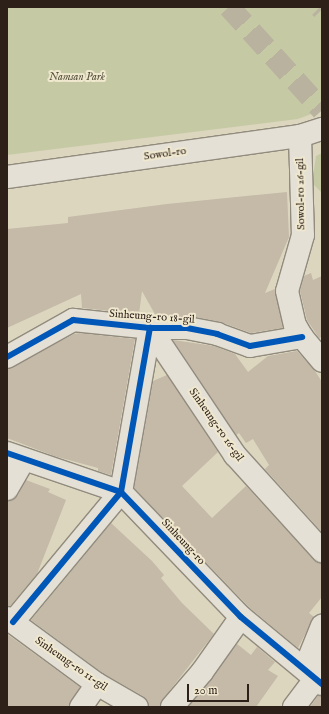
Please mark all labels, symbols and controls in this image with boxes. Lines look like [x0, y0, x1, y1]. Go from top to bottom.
park label: Namsan Park [49, 70, 105, 84]
street label: Sowol-ro [143, 145, 187, 163]
street label: Sowol-ro 26-gil [294, 158, 308, 230]
street label: Sinheung-ro 18-gil [109, 307, 195, 327]
street label: Sinheung-ro 16-gil [186, 386, 246, 464]
street label: Sinheung-ro [158, 516, 208, 568]
street label: Sinheung-ro 11-gil [32, 634, 110, 694]
scale bar [189, 676, 251, 702]
text: 20 m [194, 683, 217, 698]

